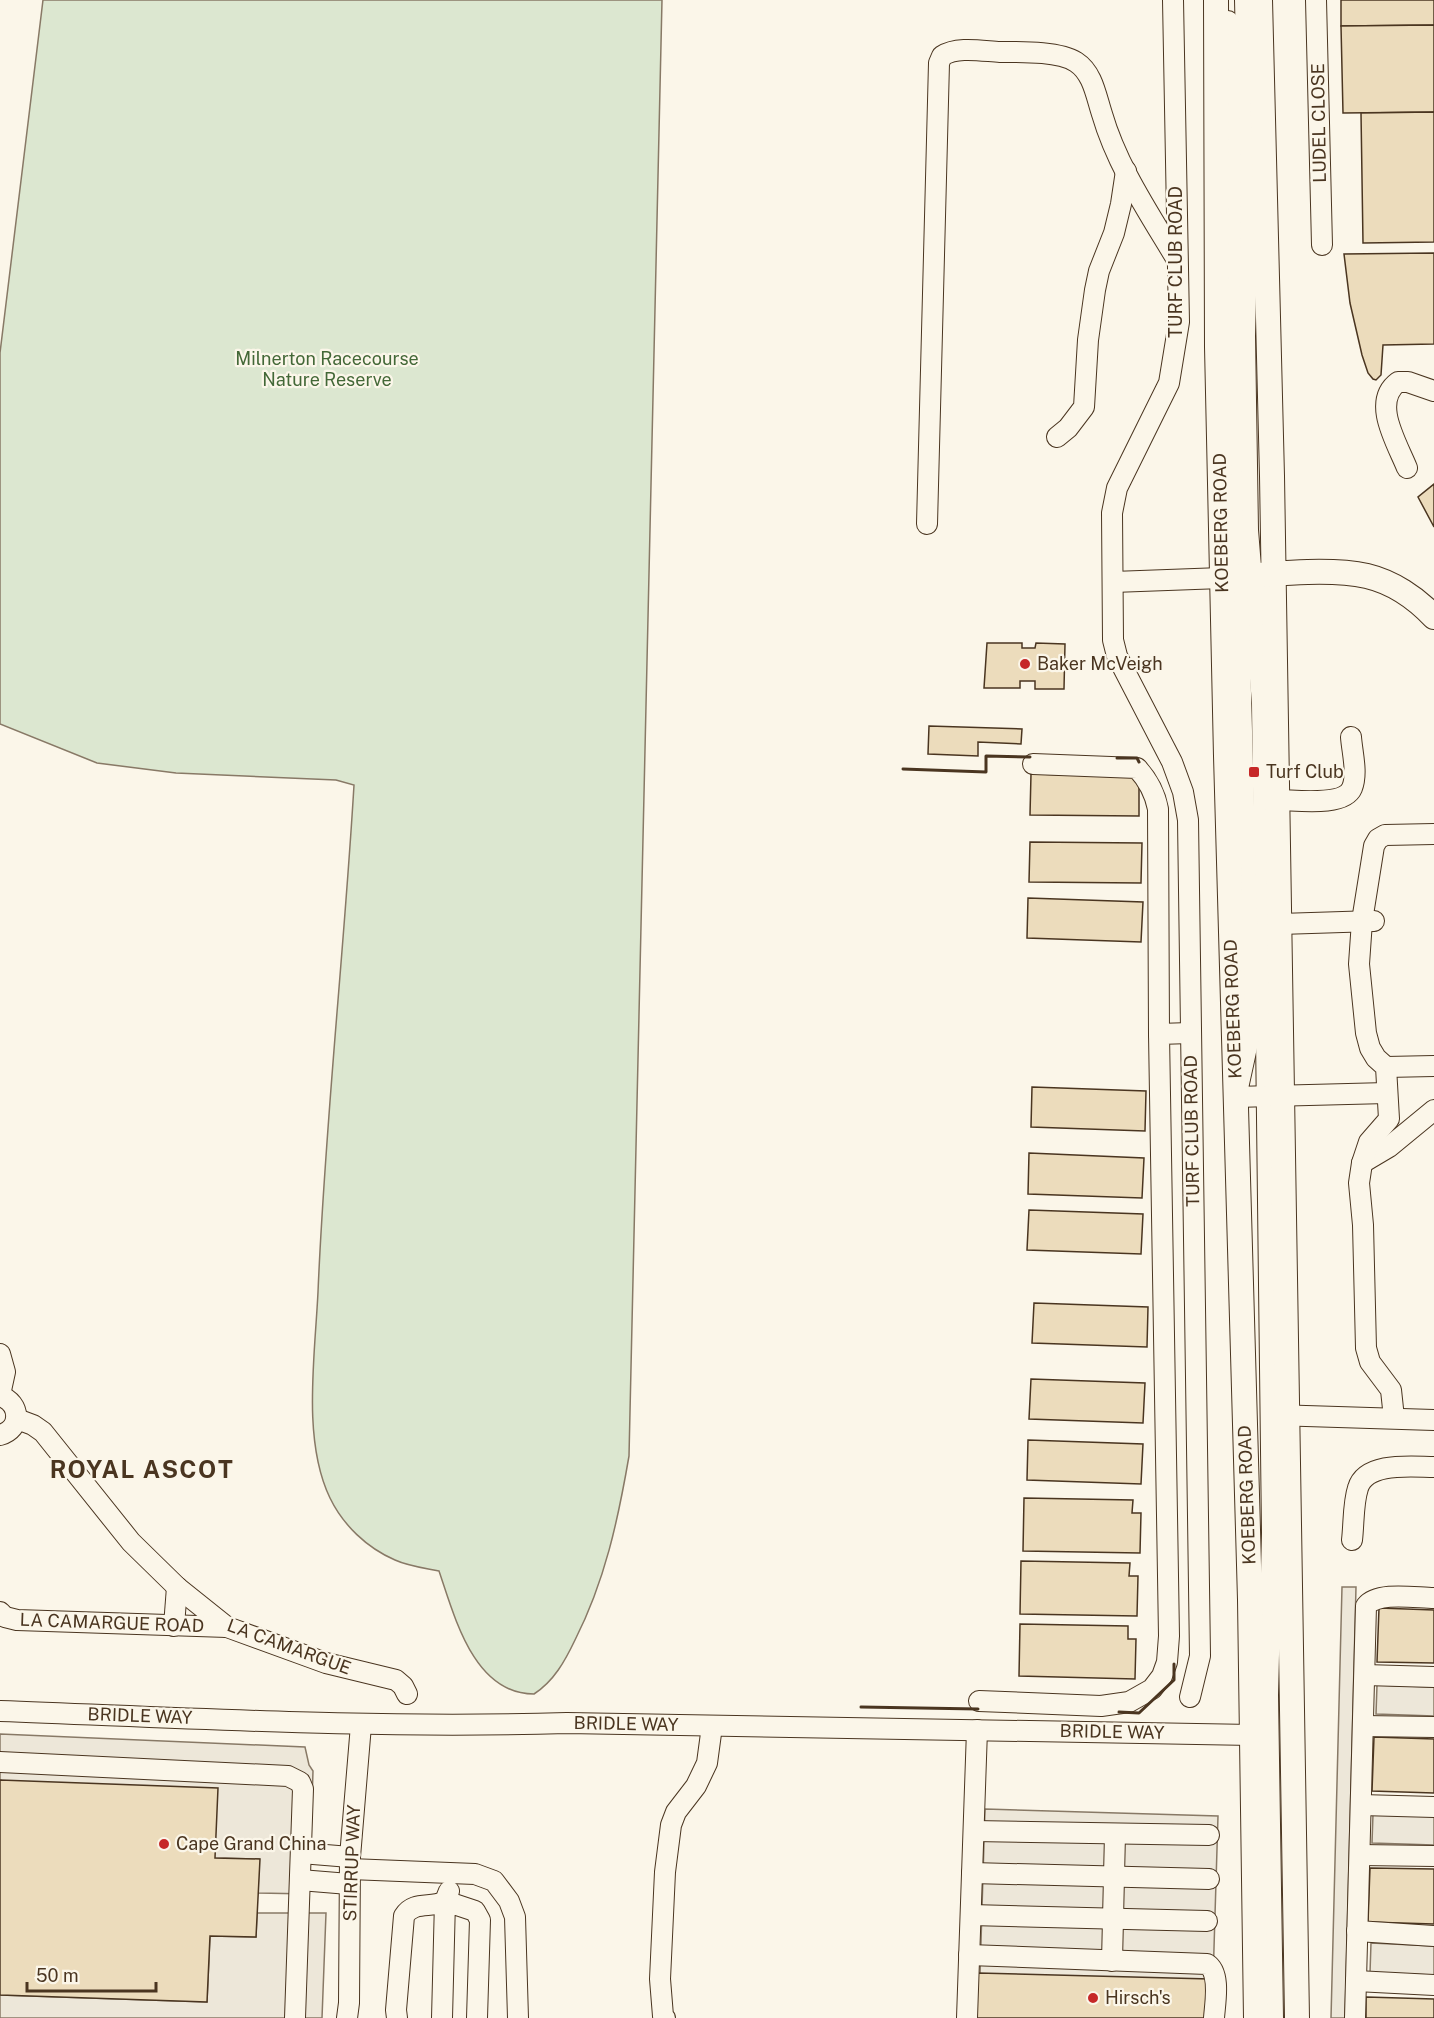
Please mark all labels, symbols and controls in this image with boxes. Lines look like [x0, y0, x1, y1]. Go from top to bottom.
street label: LUDEL CLOSE [1307, 63, 1330, 183]
street label: TURF CLUB ROAD [1165, 186, 1186, 338]
park label: Milnerton Racecourse Nature Reserve [235, 348, 419, 390]
street label: KOEBERG ROAD [1209, 453, 1232, 593]
place label: Baker McVeigh [1037, 653, 1163, 674]
marker: Baker McVeigh [1018, 657, 1032, 671]
place label: Turf Club [1266, 761, 1344, 782]
marker: Turf Club [1247, 765, 1261, 779]
street label: KOEBERG ROAD [1220, 939, 1245, 1079]
street label: TURF CLUB ROAD [1180, 1055, 1203, 1207]
street label: KOEBERG ROAD [1234, 1425, 1259, 1565]
district label: ROYAL ASCOT [50, 1455, 234, 1483]
street label: LA CAMARGUE ROAD [19, 1609, 205, 1636]
street label: LA CAMARGUE [224, 1614, 354, 1679]
street label: BRIDLE WAY [87, 1703, 193, 1728]
street label: BRIDLE WAY [573, 1712, 679, 1735]
street label: BRIDLE WAY [1059, 1720, 1165, 1743]
street label: STIRRUP WAY [339, 1804, 364, 1922]
place label: Cape Grand China [176, 1833, 326, 1854]
marker: Cape Grand China [157, 1837, 171, 1851]
scale bar [27, 1955, 156, 1993]
text: 50 m [36, 1965, 79, 1986]
place label: Hirsch's [1105, 1987, 1171, 2008]
marker: Hirsch's [1086, 1991, 1100, 2005]

